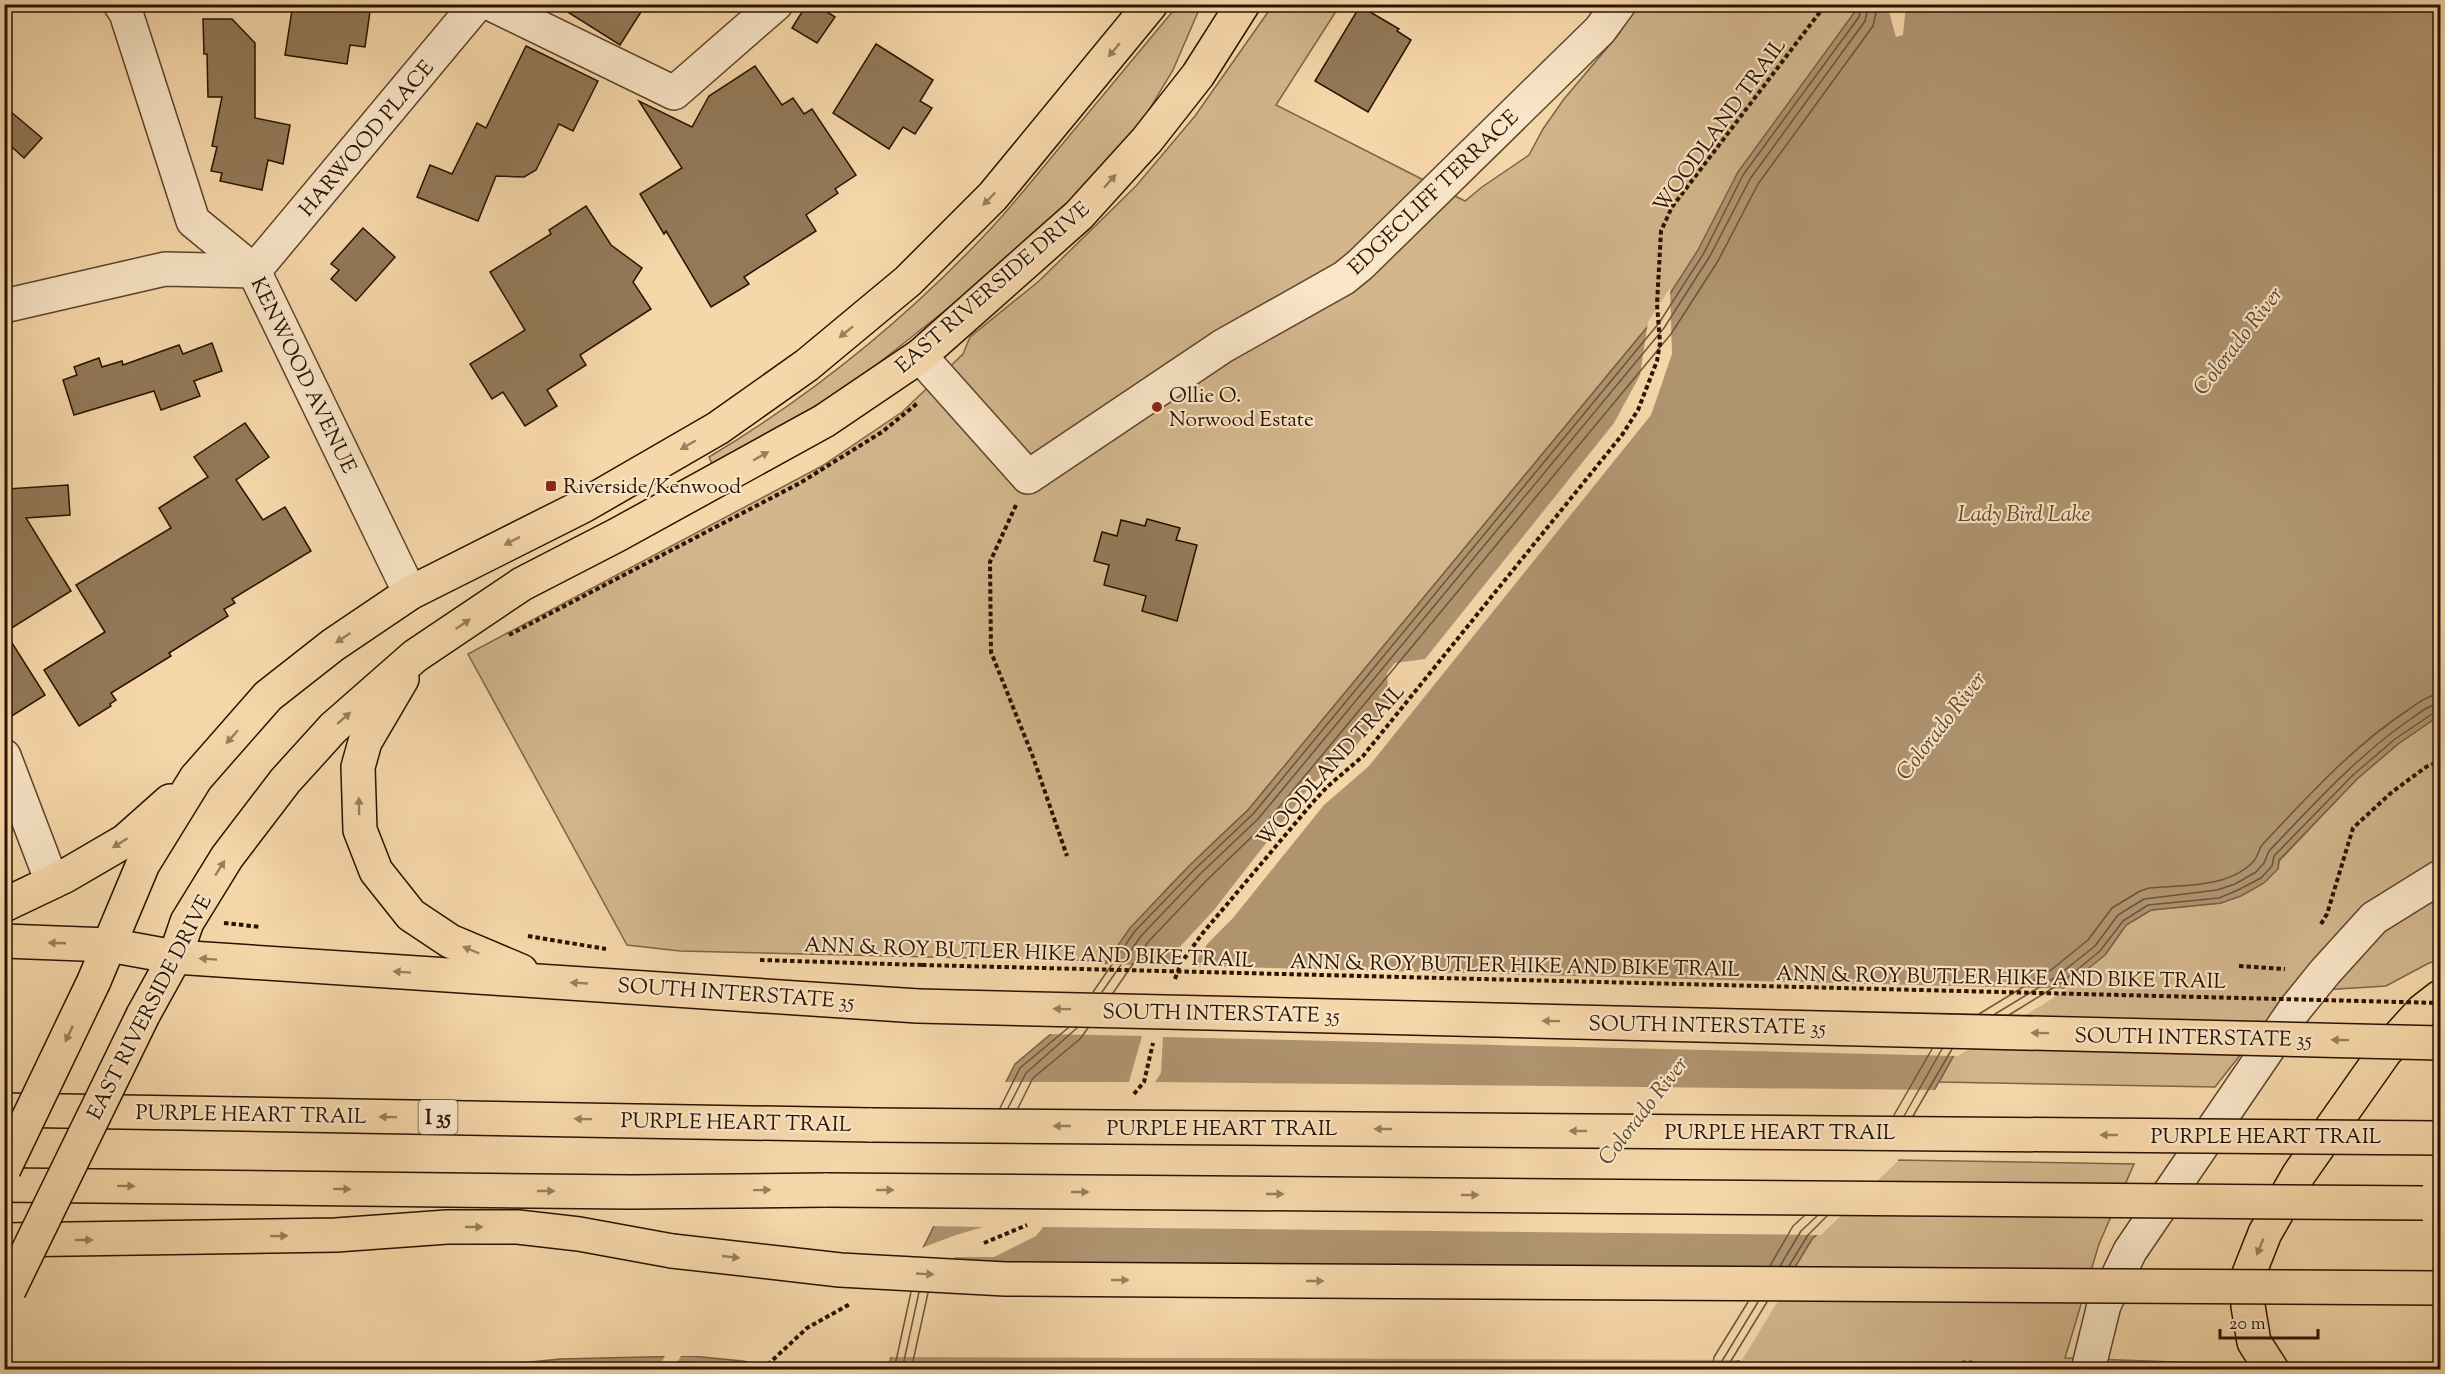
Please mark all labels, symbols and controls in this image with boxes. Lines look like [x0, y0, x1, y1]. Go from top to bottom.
street label: WOODLAND TRAIL [1647, 32, 1794, 220]
one-way arrow [1107, 42, 1120, 58]
street label: HARWOOD PLACE [293, 54, 442, 224]
street label: EDGECLIFF TERRACE [1342, 104, 1527, 283]
one-way arrow [1103, 174, 1116, 189]
one-way arrow [982, 192, 996, 207]
street label: EAST RIVERSIDE DRIVE [890, 195, 1097, 381]
street label: KENWOOD AVENUE [242, 273, 363, 479]
water label: Colorado River [2187, 280, 2292, 403]
one-way arrow [839, 325, 854, 338]
place label: Ollie O. Norwood Estate [1169, 382, 1314, 436]
marker: Ollie O. Norwood Estate [1150, 400, 1164, 414]
one-way arrow [680, 440, 696, 451]
one-way arrow [752, 451, 769, 461]
place label: Riverside/Kenwood [563, 473, 741, 503]
marker: Riverside/Kenwood [544, 479, 558, 493]
water label: Lady Bird Lake [1958, 500, 2091, 532]
one-way arrow [503, 537, 520, 546]
one-way arrow [455, 619, 471, 630]
one-way arrow [335, 632, 351, 643]
water label: Colorado River [1890, 665, 1995, 788]
street label: WOODLAND TRAIL [1250, 678, 1413, 854]
one-way arrow [336, 712, 351, 725]
one-way arrow [226, 729, 239, 744]
one-way arrow [354, 796, 364, 815]
one-way arrow [112, 838, 128, 849]
one-way arrow [215, 860, 226, 876]
street label: EAST RIVERSIDE DRIVE [81, 890, 221, 1126]
street label: ANN & ROY BUTLER HIKE AND BIKE TRAIL [803, 931, 1255, 977]
one-way arrow [47, 938, 66, 948]
one-way arrow [462, 945, 480, 955]
street label: ANN & ROY BUTLER HIKE AND BIKE TRAIL [1290, 948, 1741, 986]
one-way arrow [198, 954, 217, 964]
street label: ANN & ROY BUTLER HIKE AND BIKE TRAIL [1776, 960, 2227, 998]
one-way arrow [393, 967, 412, 977]
street label: SOUTH INTERSTATE 35 [616, 972, 855, 1018]
one-way arrow [570, 979, 589, 988]
street label: SOUTH INTERSTATE 35 [1102, 998, 1340, 1032]
one-way arrow [1053, 1004, 1072, 1014]
street label: SOUTH INTERSTATE 35 [1588, 1010, 1826, 1044]
one-way arrow [1542, 1016, 1561, 1026]
street label: SOUTH INTERSTATE 35 [2074, 1022, 2312, 1056]
one-way arrow [64, 1025, 73, 1042]
one-way arrow [2031, 1028, 2050, 1038]
one-way arrow [2331, 1035, 2350, 1045]
water label: Colorado River [1592, 1050, 1697, 1173]
street label: PURPLE HEART TRAIL [135, 1099, 367, 1133]
road number: I 35 [418, 1100, 458, 1134]
street label: PURPLE HEART TRAIL [620, 1107, 852, 1141]
one-way arrow [378, 1112, 397, 1121]
one-way arrow [573, 1115, 592, 1124]
street label: PURPLE HEART TRAIL [1107, 1115, 1338, 1145]
street label: PURPLE HEART TRAIL [1665, 1119, 1896, 1149]
one-way arrow [1053, 1121, 1072, 1131]
street label: PURPLE HEART TRAIL [2151, 1123, 2382, 1153]
one-way arrow [1374, 1124, 1393, 1134]
one-way arrow [1569, 1126, 1588, 1136]
one-way arrow [2100, 1130, 2119, 1140]
one-way arrow [116, 1182, 135, 1191]
one-way arrow [332, 1184, 351, 1194]
one-way arrow [876, 1185, 895, 1195]
one-way arrow [536, 1186, 555, 1196]
one-way arrow [752, 1186, 771, 1195]
one-way arrow [1071, 1187, 1090, 1197]
one-way arrow [1266, 1189, 1285, 1198]
one-way arrow [1461, 1190, 1480, 1200]
one-way arrow [464, 1222, 483, 1232]
one-way arrow [269, 1231, 288, 1241]
one-way arrow [74, 1235, 93, 1245]
one-way arrow [2255, 1238, 2265, 1256]
one-way arrow [721, 1253, 740, 1262]
one-way arrow [915, 1270, 934, 1279]
one-way arrow [1110, 1275, 1129, 1285]
one-way arrow [1305, 1276, 1324, 1286]
scale bar [2220, 1302, 2318, 1340]
text: 20 m [2229, 1312, 2266, 1338]

